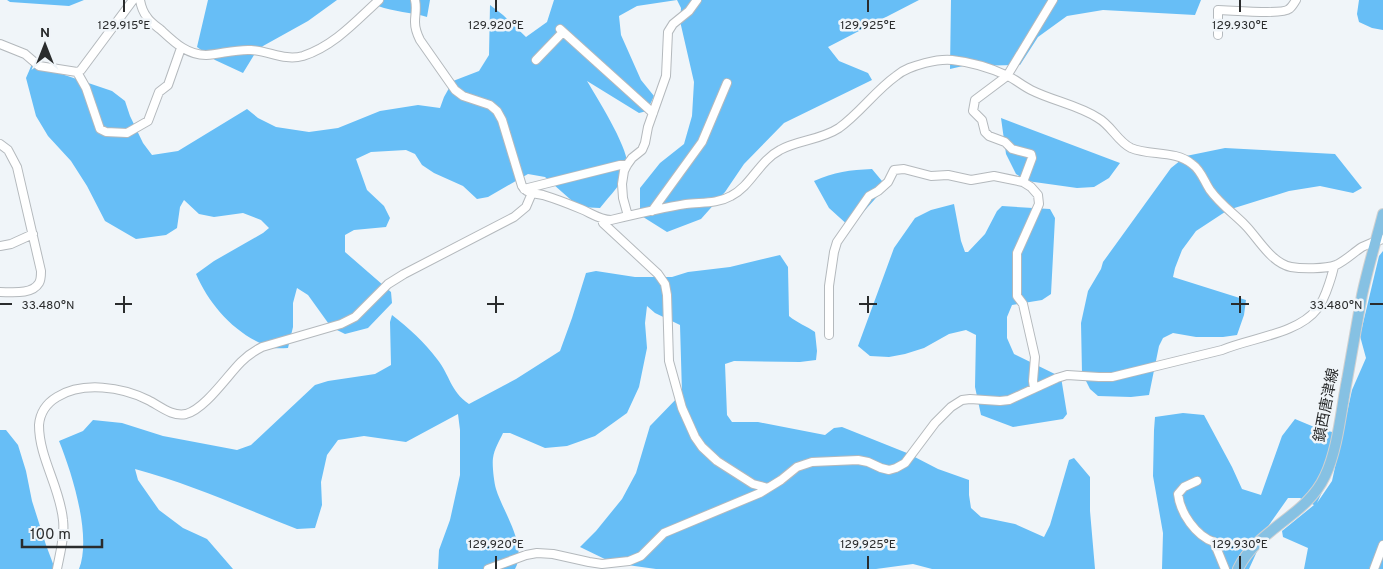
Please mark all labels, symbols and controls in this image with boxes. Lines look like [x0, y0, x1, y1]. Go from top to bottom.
text: 129.915°E [98, 18, 150, 34]
text: 129.920°E [468, 18, 524, 34]
text: 129.925°E [840, 18, 896, 34]
text: 129.930°E [1212, 18, 1268, 34]
north arrow [20, 20, 70, 70]
text: N [40, 25, 50, 42]
text: 33.480°N [22, 298, 74, 314]
text: 33.480°N [1310, 298, 1362, 314]
street label: 鎮西唐津線 [1311, 367, 1344, 444]
scale bar [22, 516, 102, 548]
text: 100 m [30, 526, 71, 545]
text: 129.920°E [468, 537, 524, 553]
text: 129.925°E [840, 537, 896, 553]
text: 129.930°E [1212, 537, 1268, 553]

